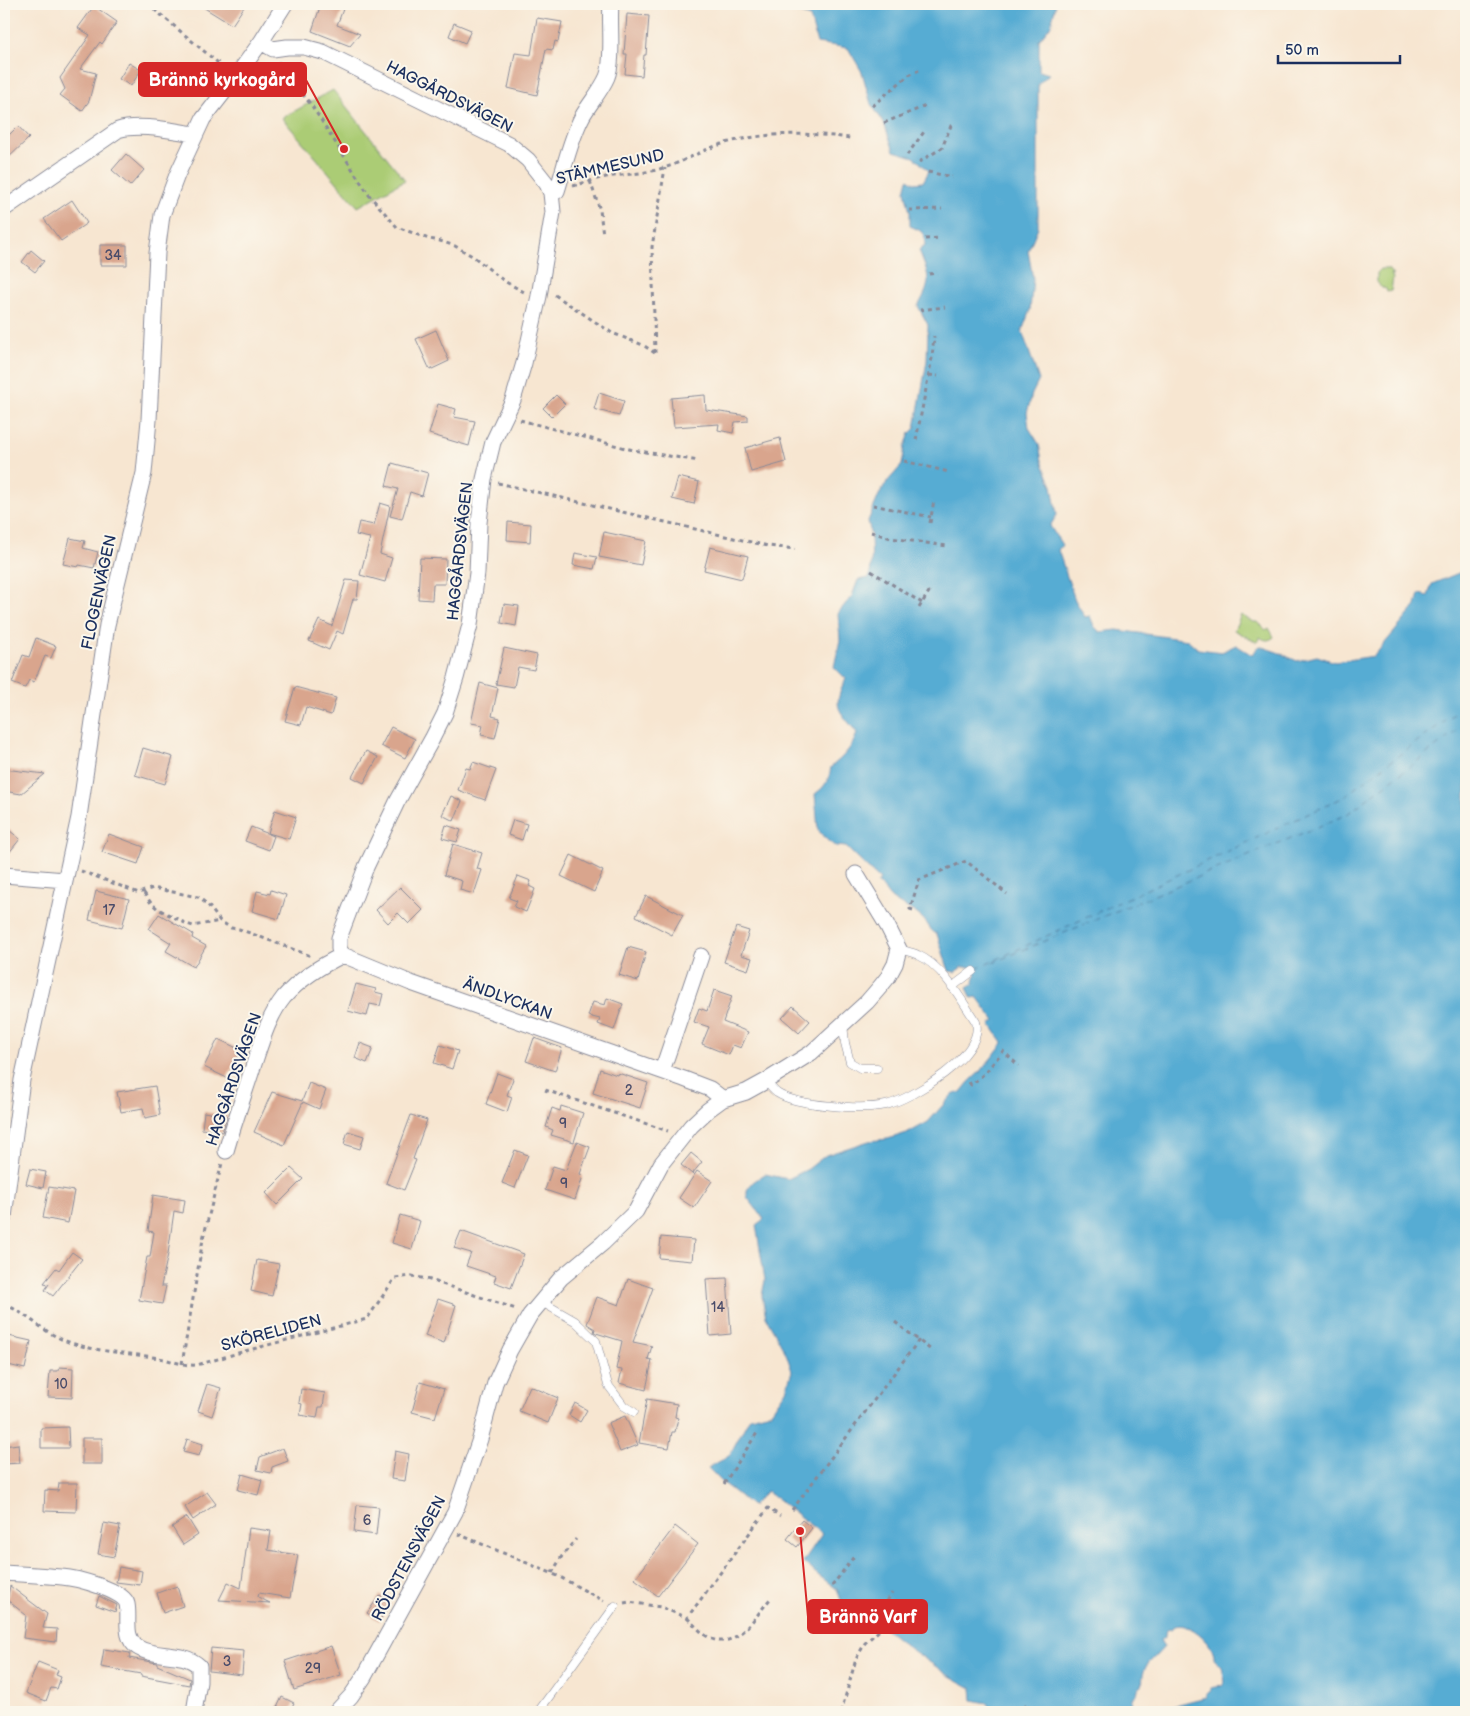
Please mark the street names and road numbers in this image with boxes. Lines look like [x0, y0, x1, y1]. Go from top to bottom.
street label: HAGGÅRDSVÄGEN [383, 55, 517, 137]
street label: STÄMMESUND [554, 144, 666, 189]
street label: HAGGÅRDSVÄGEN [442, 481, 477, 622]
street label: FLOGENVÄGEN [76, 533, 121, 652]
street label: ÄNDLYCKAN [460, 973, 555, 1024]
street label: HAGGÅRDSVÄGEN [201, 1010, 266, 1149]
street label: SKÖRELIDEN [219, 1309, 324, 1356]
street label: RÖDSTENSVÄGEN [366, 1492, 450, 1625]

